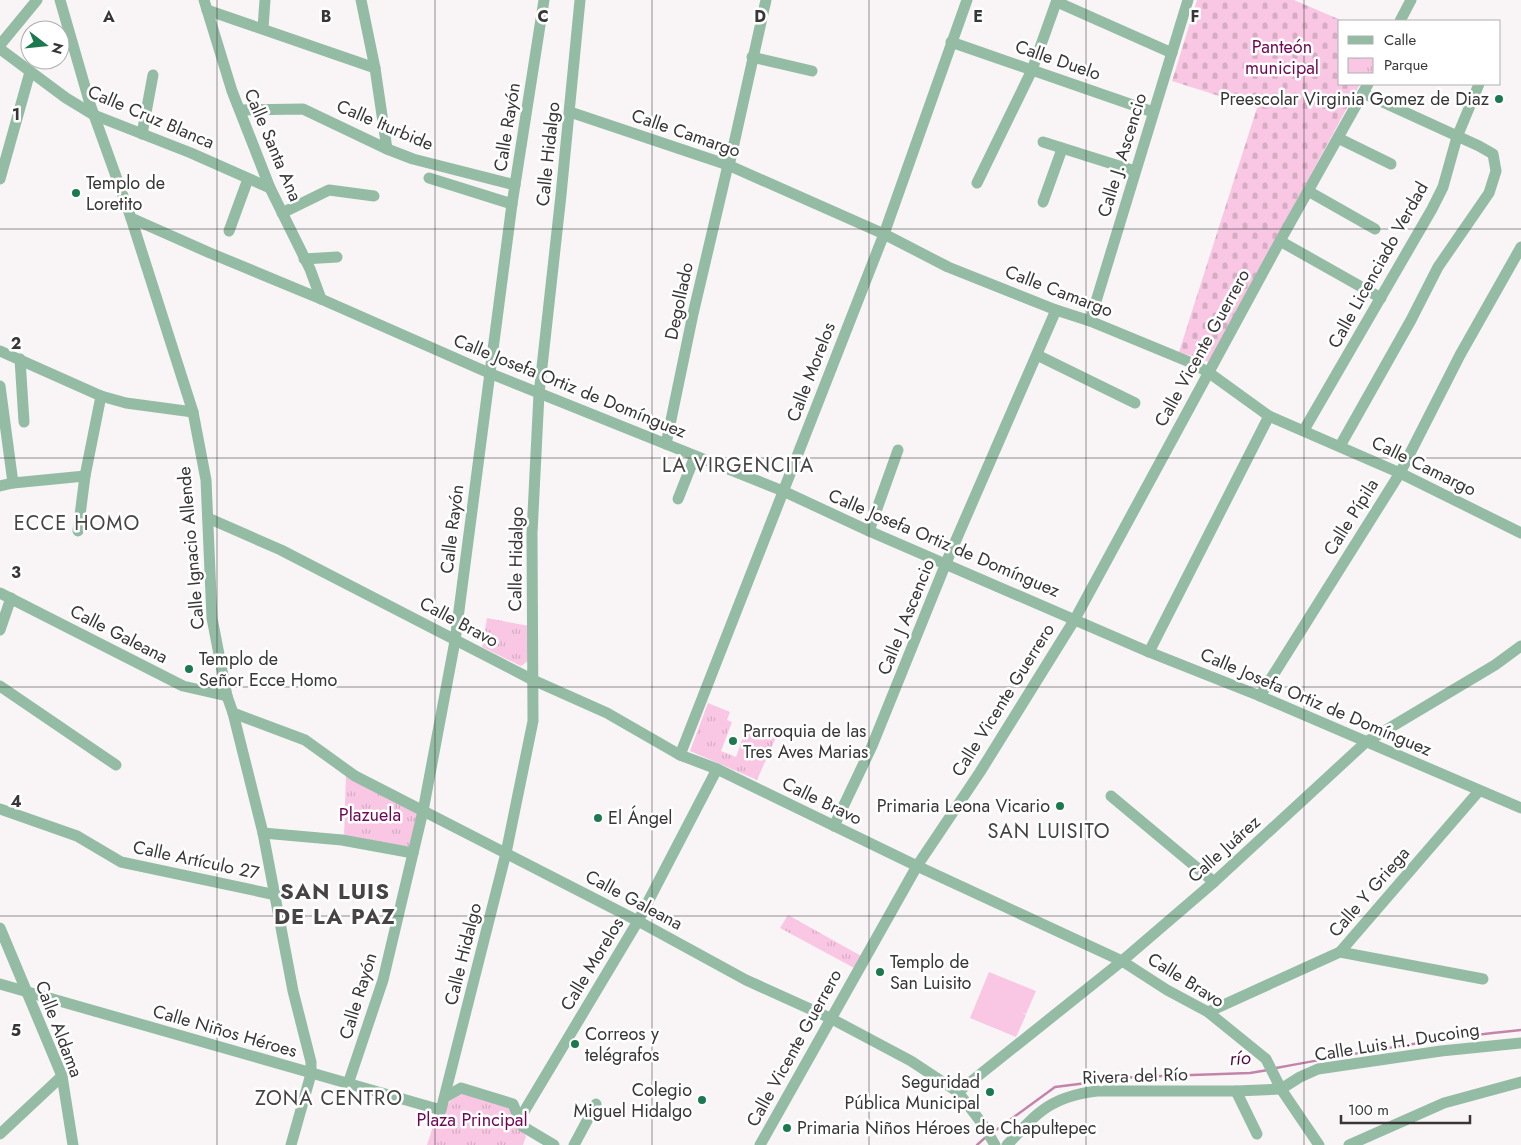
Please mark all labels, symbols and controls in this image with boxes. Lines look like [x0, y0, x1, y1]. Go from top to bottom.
text: A [102, 5, 115, 28]
text: B [321, 5, 331, 28]
text: C [537, 5, 549, 28]
text: D [754, 5, 766, 28]
text: E [973, 5, 983, 28]
text: F [1191, 5, 1199, 28]
north arrow [20, 20, 70, 70]
legend [1338, 20, 1501, 85]
text: Calle [1384, 29, 1416, 51]
street label: Calle Duelo [1012, 33, 1104, 87]
park label: Panteón municipal [1245, 34, 1319, 81]
text: N [46, 40, 69, 57]
text: Parque [1384, 54, 1428, 76]
street label: Calle Cruz Blanca [84, 79, 218, 155]
street label: Calle Rayón [487, 81, 527, 173]
street label: Calle Santa Ana [238, 85, 308, 205]
place label: Preescolar Virginia Gomez de Diaz [1220, 86, 1490, 112]
street label: Calle J. Ascencio [1091, 90, 1153, 220]
street label: Calle Iturbide [333, 93, 437, 157]
marker: Preescolar Virginia Gomez de Diaz [1493, 93, 1505, 105]
street label: Calle Hidalgo [530, 100, 566, 207]
street label: Calle Camargo [628, 102, 744, 164]
text: 1 [12, 103, 20, 126]
place label: Templo de Loretito [86, 170, 165, 217]
street label: Calle Licenciado Verdad [1321, 177, 1435, 353]
marker: Templo de Loretito [70, 187, 82, 199]
street label: Calle Camargo [1001, 259, 1117, 324]
street label: Degollado [658, 260, 700, 342]
street label: Calle Vicente Guerrero [1148, 264, 1256, 432]
street label: Calle Morelos [780, 318, 842, 426]
street label: Calle Josefa Ortiz de Domínguez [450, 327, 691, 445]
text: 2 [11, 332, 21, 355]
street label: Calle Camargo [1367, 429, 1481, 503]
district label: LA VIRGENCITA [662, 451, 814, 480]
street label: Calle Ignacio Allende [171, 465, 211, 631]
street label: Calle Pípila [1317, 474, 1385, 560]
street label: Calle Josefa Ortiz de Domínguez [824, 482, 1064, 604]
street label: Calle Rayón [434, 483, 470, 575]
street label: Calle Hidalgo [502, 506, 530, 612]
district label: ECCE HOMO [14, 509, 140, 538]
street label: Calle J Ascencio [871, 555, 941, 679]
text: 3 [11, 561, 21, 584]
street label: Calle Bravo [415, 590, 503, 654]
street label: Calle Galeana [66, 598, 172, 670]
street label: Calle Vicente Guerrero [945, 618, 1061, 782]
street label: Calle Josefa Ortiz de Domínguez [1196, 641, 1436, 763]
place label: Templo de Señor Ecce Homo [199, 646, 338, 693]
marker: Templo de Señor Ecce Homo [183, 663, 195, 675]
place label: Parroquia de las Tres Aves Marias [743, 718, 868, 765]
marker: Parroquia de las Tres Aves Marias [727, 735, 739, 747]
street label: Calle Bravo [778, 770, 867, 832]
text: 4 [10, 790, 22, 813]
place label: Primaria Leona Vicario [877, 793, 1050, 819]
marker: Primaria Leona Vicario [1054, 800, 1066, 812]
park label: Plazuela [339, 802, 401, 828]
place label: El Ángel [608, 805, 672, 831]
street label: Calle Juárez [1182, 809, 1267, 889]
marker: El Ángel [592, 812, 604, 824]
district label: SAN LUISITO [987, 817, 1111, 846]
street label: Calle Artículo 27 [131, 834, 262, 886]
street label: Calle Y Griega [1322, 841, 1416, 943]
street label: Calle Galeana [581, 863, 687, 937]
district label: SAN LUIS DE LA PAZ [274, 875, 396, 932]
street label: Calle Hidalgo [438, 900, 488, 1008]
street label: Calle Morelos [554, 912, 630, 1016]
street label: Calle Bravo [1143, 946, 1230, 1014]
street label: Calle Rayón [332, 949, 384, 1043]
place label: Templo de San Luisito [890, 949, 971, 996]
street label: Calle Vicente Guerrero [740, 964, 848, 1132]
marker: Templo de San Luisito [874, 966, 886, 978]
street label: Calle Aldama [29, 977, 89, 1081]
street label: Calle Niños Héroes [150, 998, 300, 1064]
street label: Calle Luis H. Ducoing [1313, 1016, 1481, 1068]
text: 5 [11, 1019, 21, 1042]
place label: Correos y telégrafos [585, 1021, 659, 1068]
marker: Correos y telégrafos [569, 1038, 581, 1050]
water label: río [1228, 1044, 1252, 1072]
street label: Rivera del Río [1082, 1061, 1188, 1091]
place label: Seguridad Pública Municipal [844, 1069, 980, 1116]
place label: Colegio Miguel Hidalgo [574, 1077, 692, 1124]
district label: ZONA CENTRO [255, 1084, 403, 1113]
marker: Seguridad Pública Municipal [984, 1086, 996, 1098]
scale bar [1341, 1092, 1470, 1124]
marker: Colegio Miguel Hidalgo [696, 1094, 708, 1106]
text: 100 m [1348, 1099, 1389, 1121]
park label: Plaza Principal [416, 1107, 528, 1133]
place label: Primaria Niños Héroes de Chapultepec [797, 1115, 1096, 1141]
marker: Primaria Niños Héroes de Chapultepec [781, 1122, 793, 1134]

